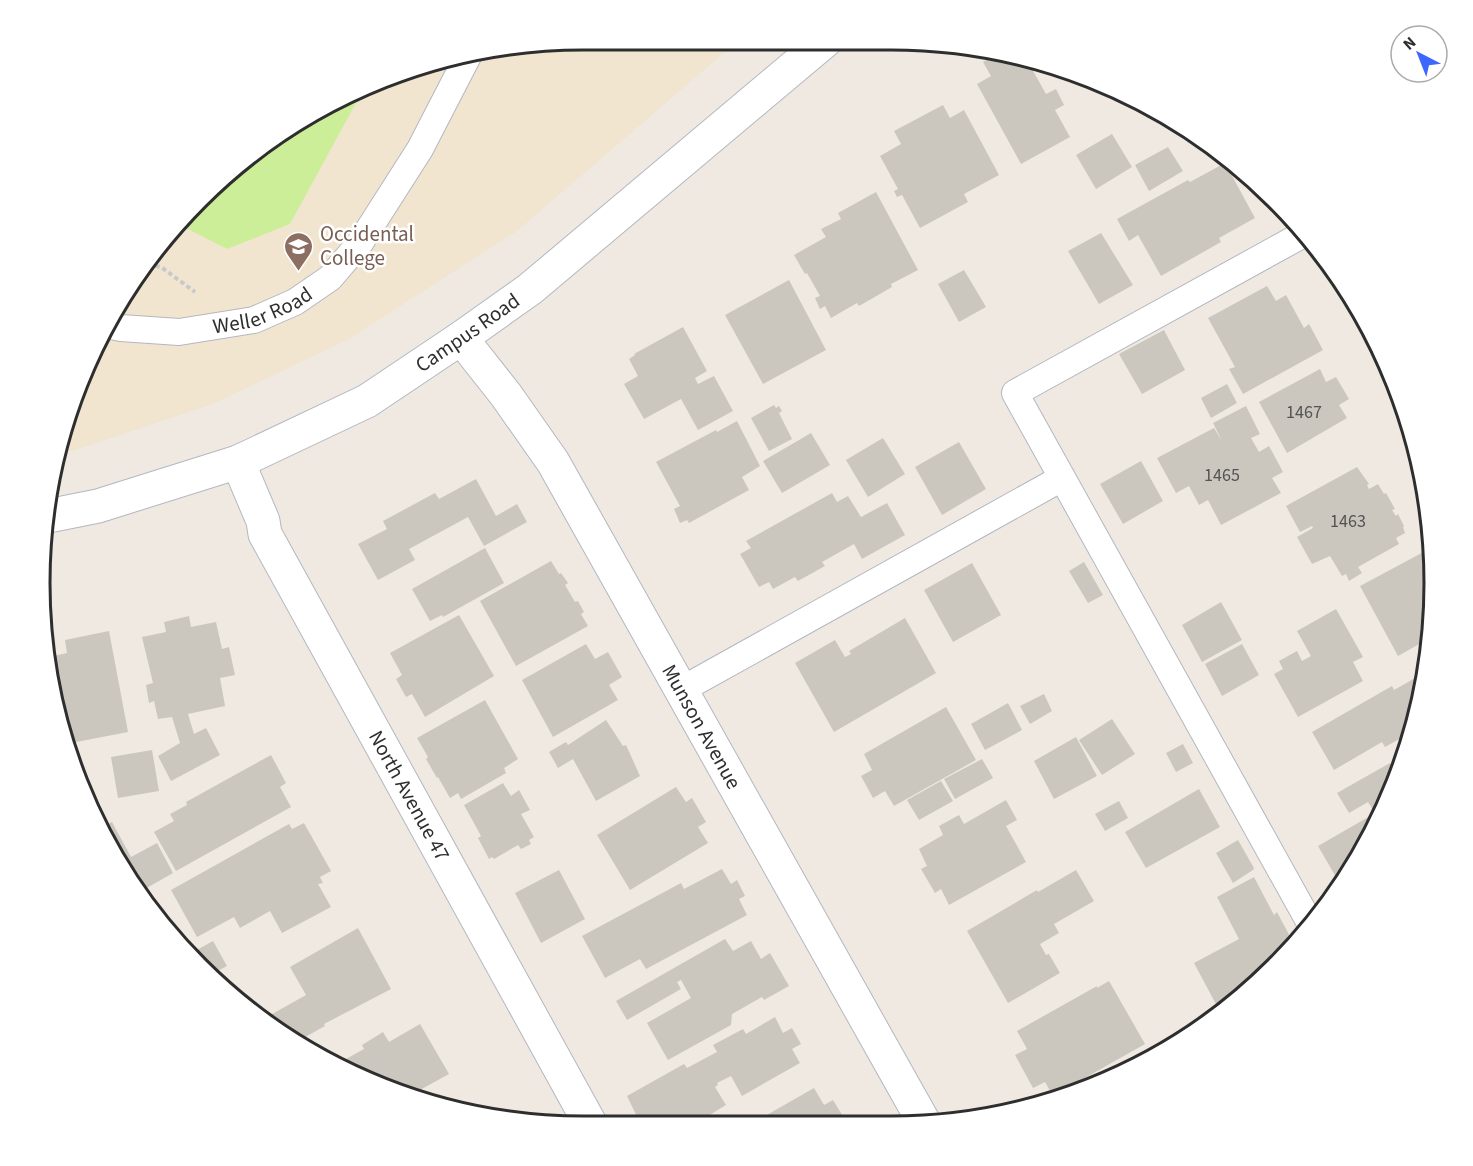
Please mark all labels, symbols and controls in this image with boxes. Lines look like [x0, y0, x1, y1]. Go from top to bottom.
north arrow [1389, 24, 1449, 84]
text: N [1398, 32, 1421, 55]
place label: Occidental College [320, 219, 414, 273]
school or university icon: Occidental College [283, 230, 315, 272]
street label: Weller Road [210, 279, 318, 341]
street label: Campus Road [409, 286, 526, 380]
house number: 1467 [1286, 400, 1322, 425]
house number: 1465 [1204, 463, 1240, 488]
house number: 1463 [1330, 509, 1366, 534]
street label: Munson Avenue [655, 659, 749, 795]
street label: North Avenue 47 [361, 725, 457, 866]

